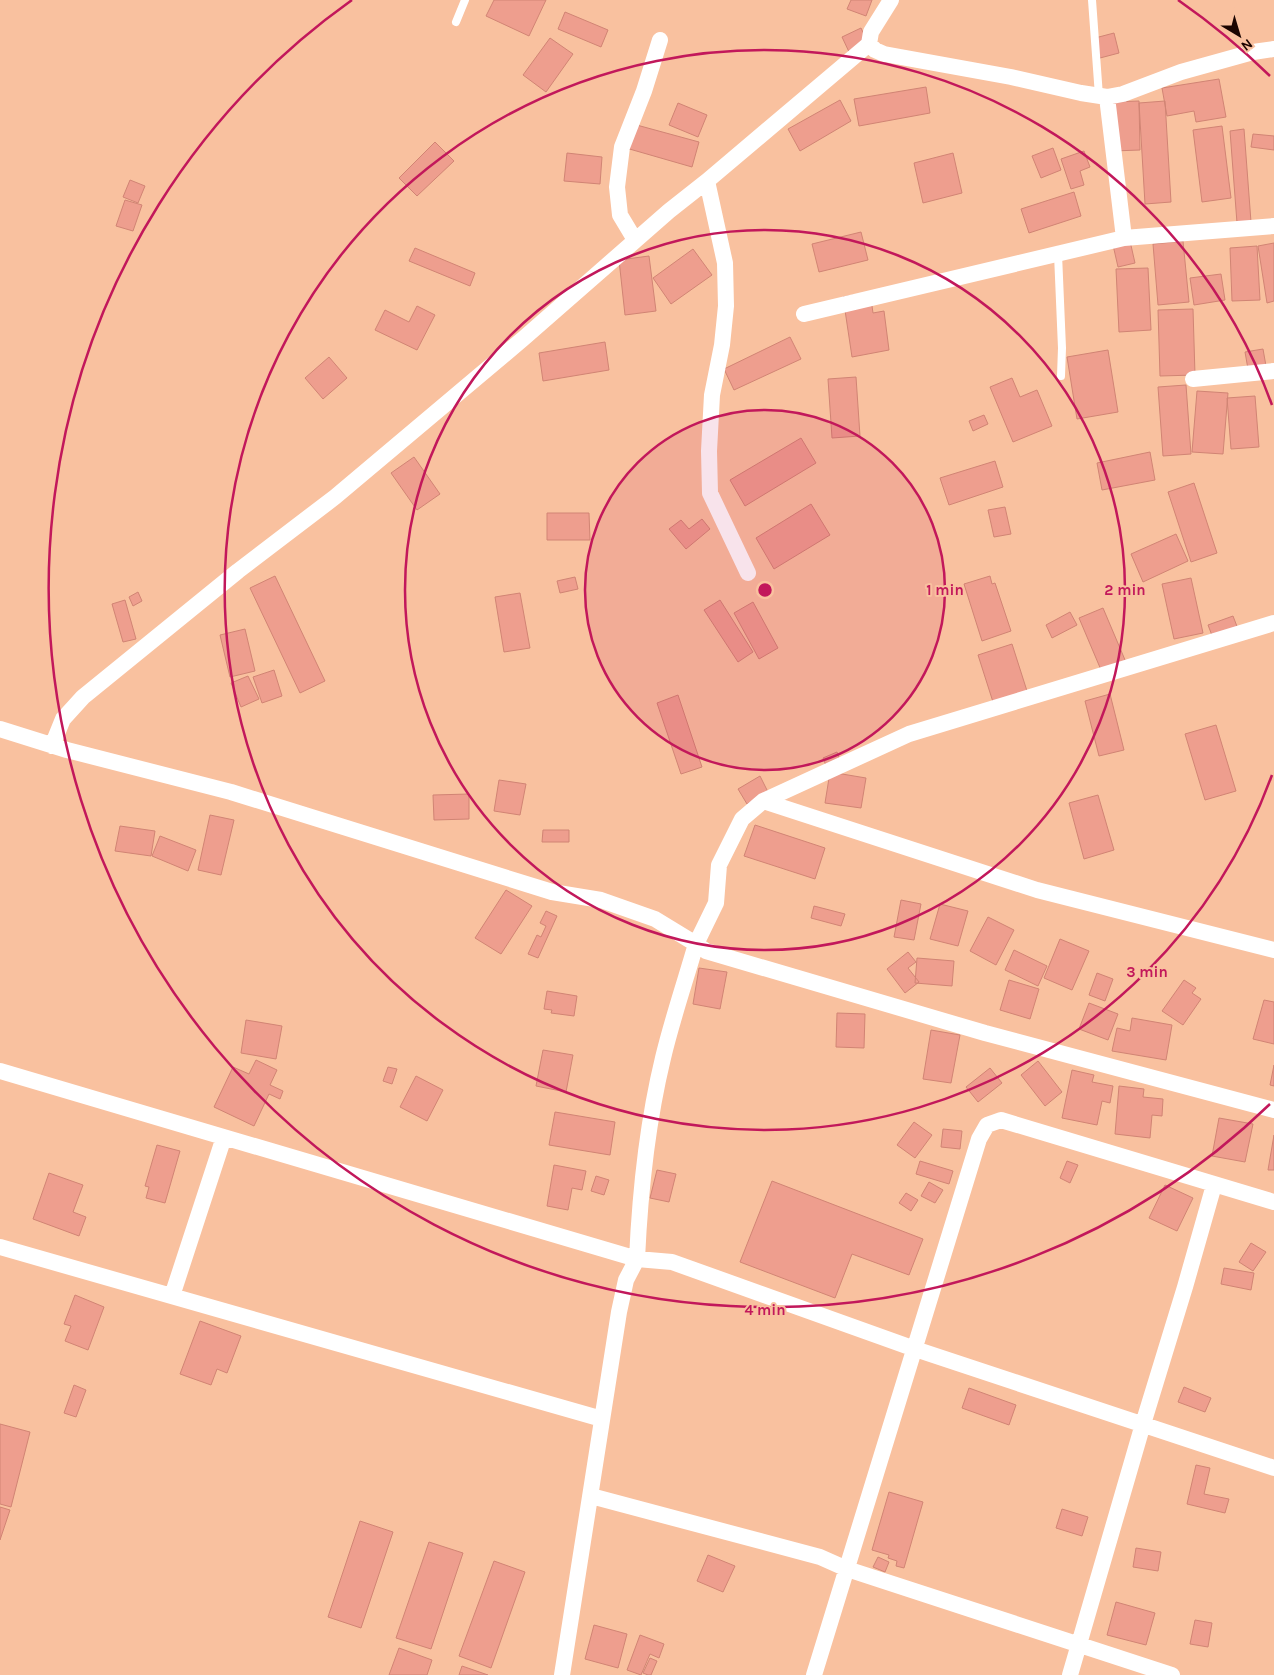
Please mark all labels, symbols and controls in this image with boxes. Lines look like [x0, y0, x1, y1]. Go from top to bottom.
north arrow [1214, 10, 1264, 60]
text: N [1238, 35, 1256, 55]
centre of rings [756, 581, 774, 599]
text: 1 min [926, 581, 964, 599]
text: 2 min [1104, 581, 1146, 599]
text: 3 min [1126, 963, 1168, 981]
text: 4 min [744, 1301, 786, 1319]

